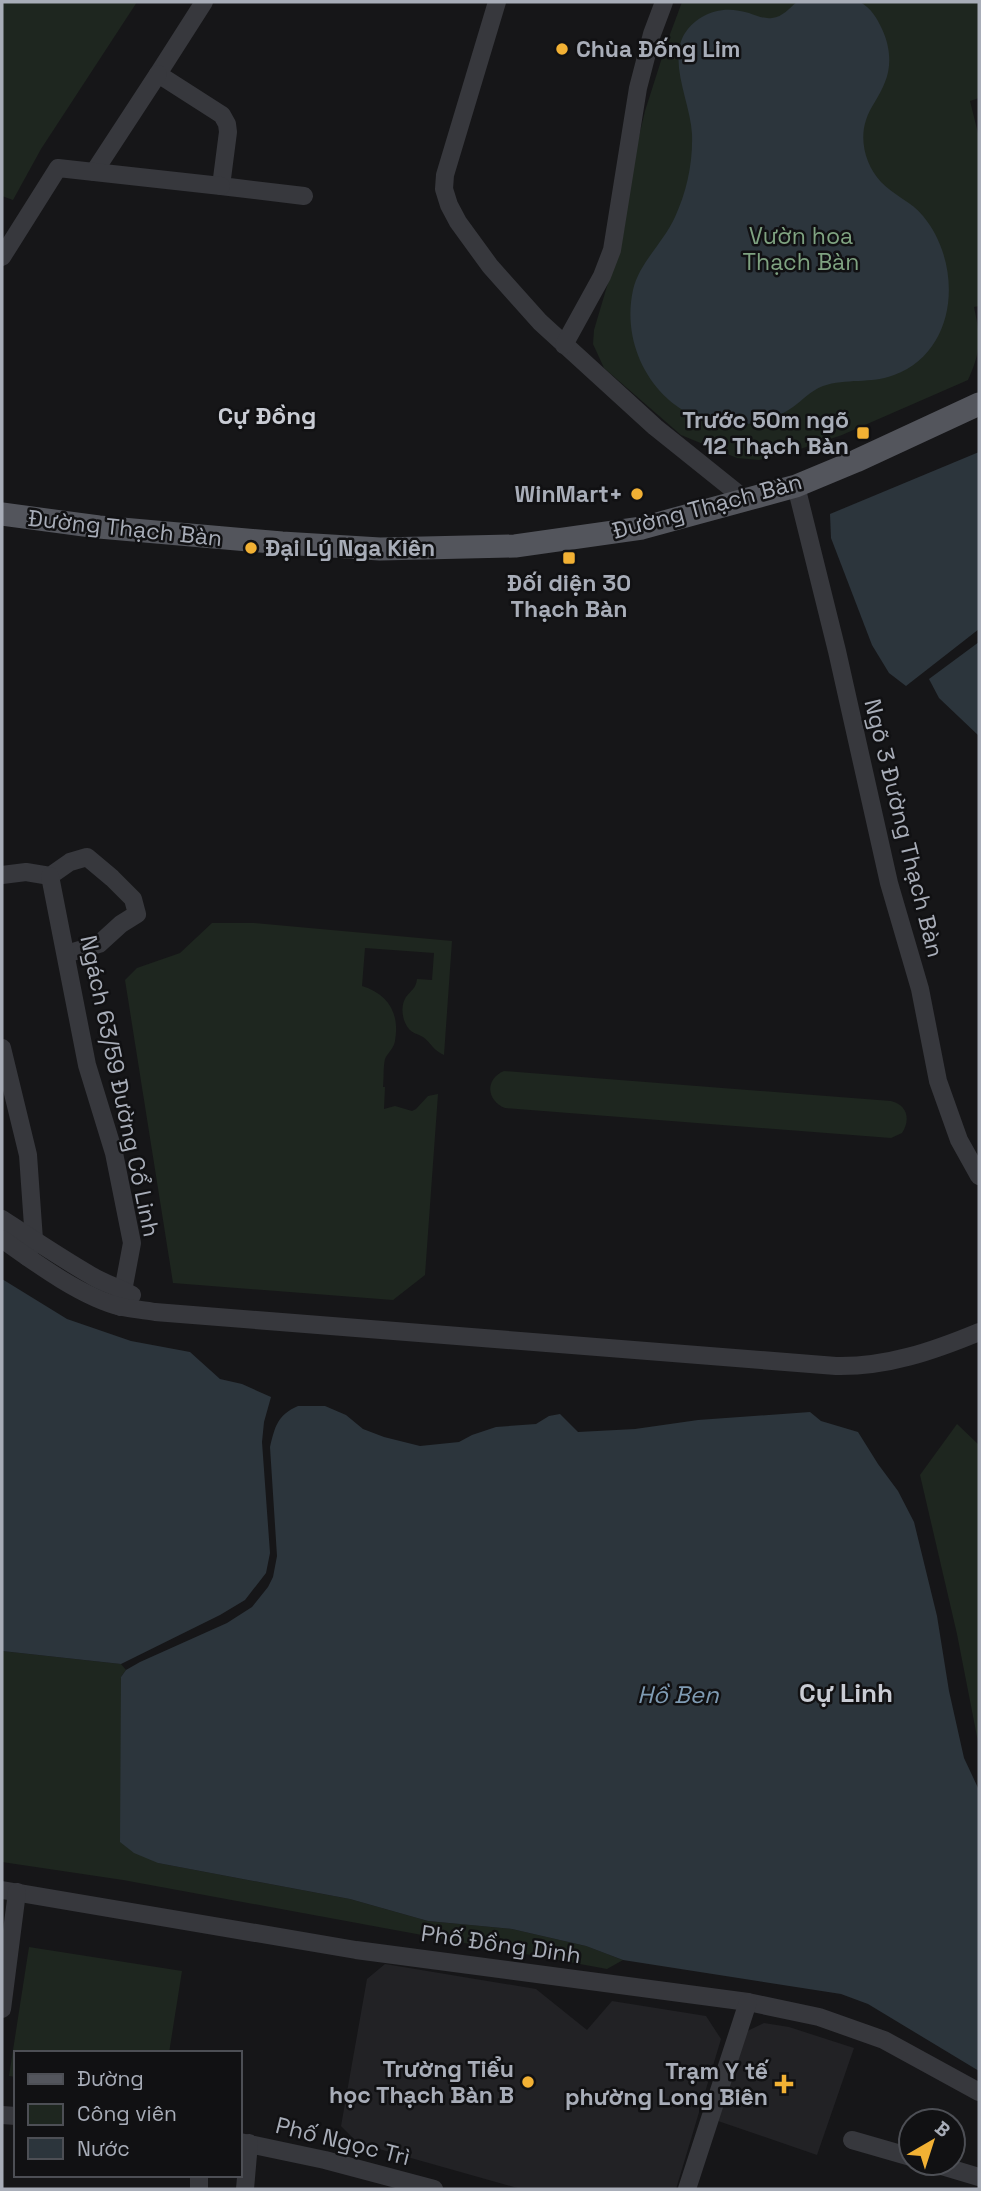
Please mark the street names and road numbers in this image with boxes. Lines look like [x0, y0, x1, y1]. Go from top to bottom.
street label: Đường Thạch Bàn [609, 466, 805, 546]
street label: Đường Thạch Bàn [26, 503, 224, 553]
street label: Ngõ 3 Đường Thạch Bàn [857, 696, 951, 960]
street label: Ngách 63/59 Đường Cổ Linh [73, 933, 167, 1239]
street label: Phố Đồng Dinh [419, 1918, 583, 1970]
street label: Phố Ngọc Trì [273, 2110, 413, 2172]

